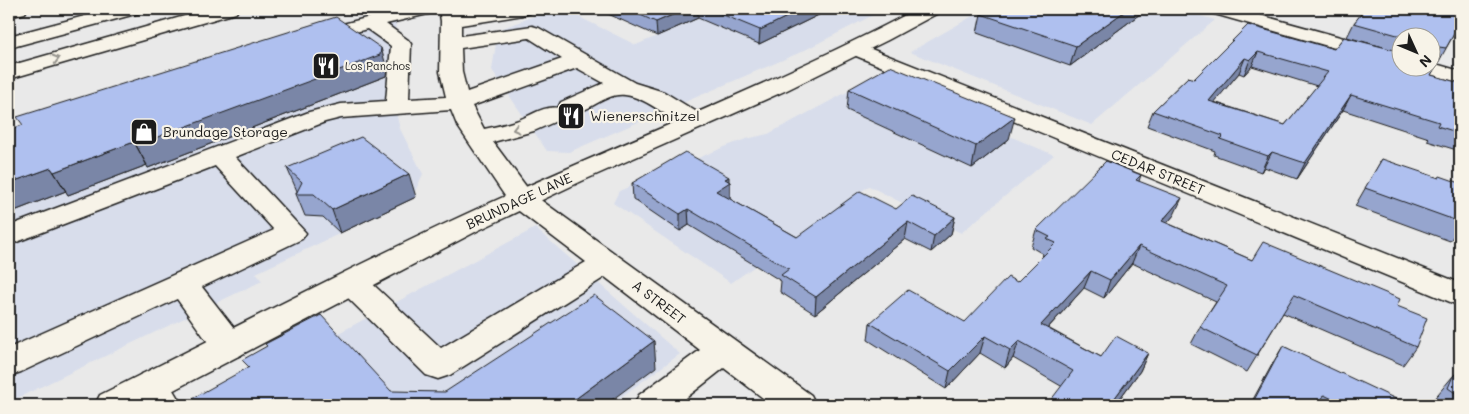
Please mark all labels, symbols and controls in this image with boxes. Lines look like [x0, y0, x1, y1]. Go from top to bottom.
north arrow [1392, 28, 1442, 78]
restaurant icon: Los Panchos [311, 51, 341, 81]
text: N [1415, 51, 1436, 72]
one-way arrow [51, 54, 60, 65]
place label: Los Panchos [345, 58, 410, 73]
restaurant icon: Wienerschnitzel [556, 101, 586, 131]
place label: Wienerschnitzel [590, 106, 700, 125]
shop icon: Brundage Storage [129, 117, 159, 147]
place label: Brundage Storage [163, 122, 288, 141]
one-way arrow [513, 123, 521, 133]
street label: CEDAR STREET [1109, 144, 1208, 199]
street label: BRUNDAGE LANE [463, 168, 575, 233]
street label: A STREET [629, 275, 690, 328]

